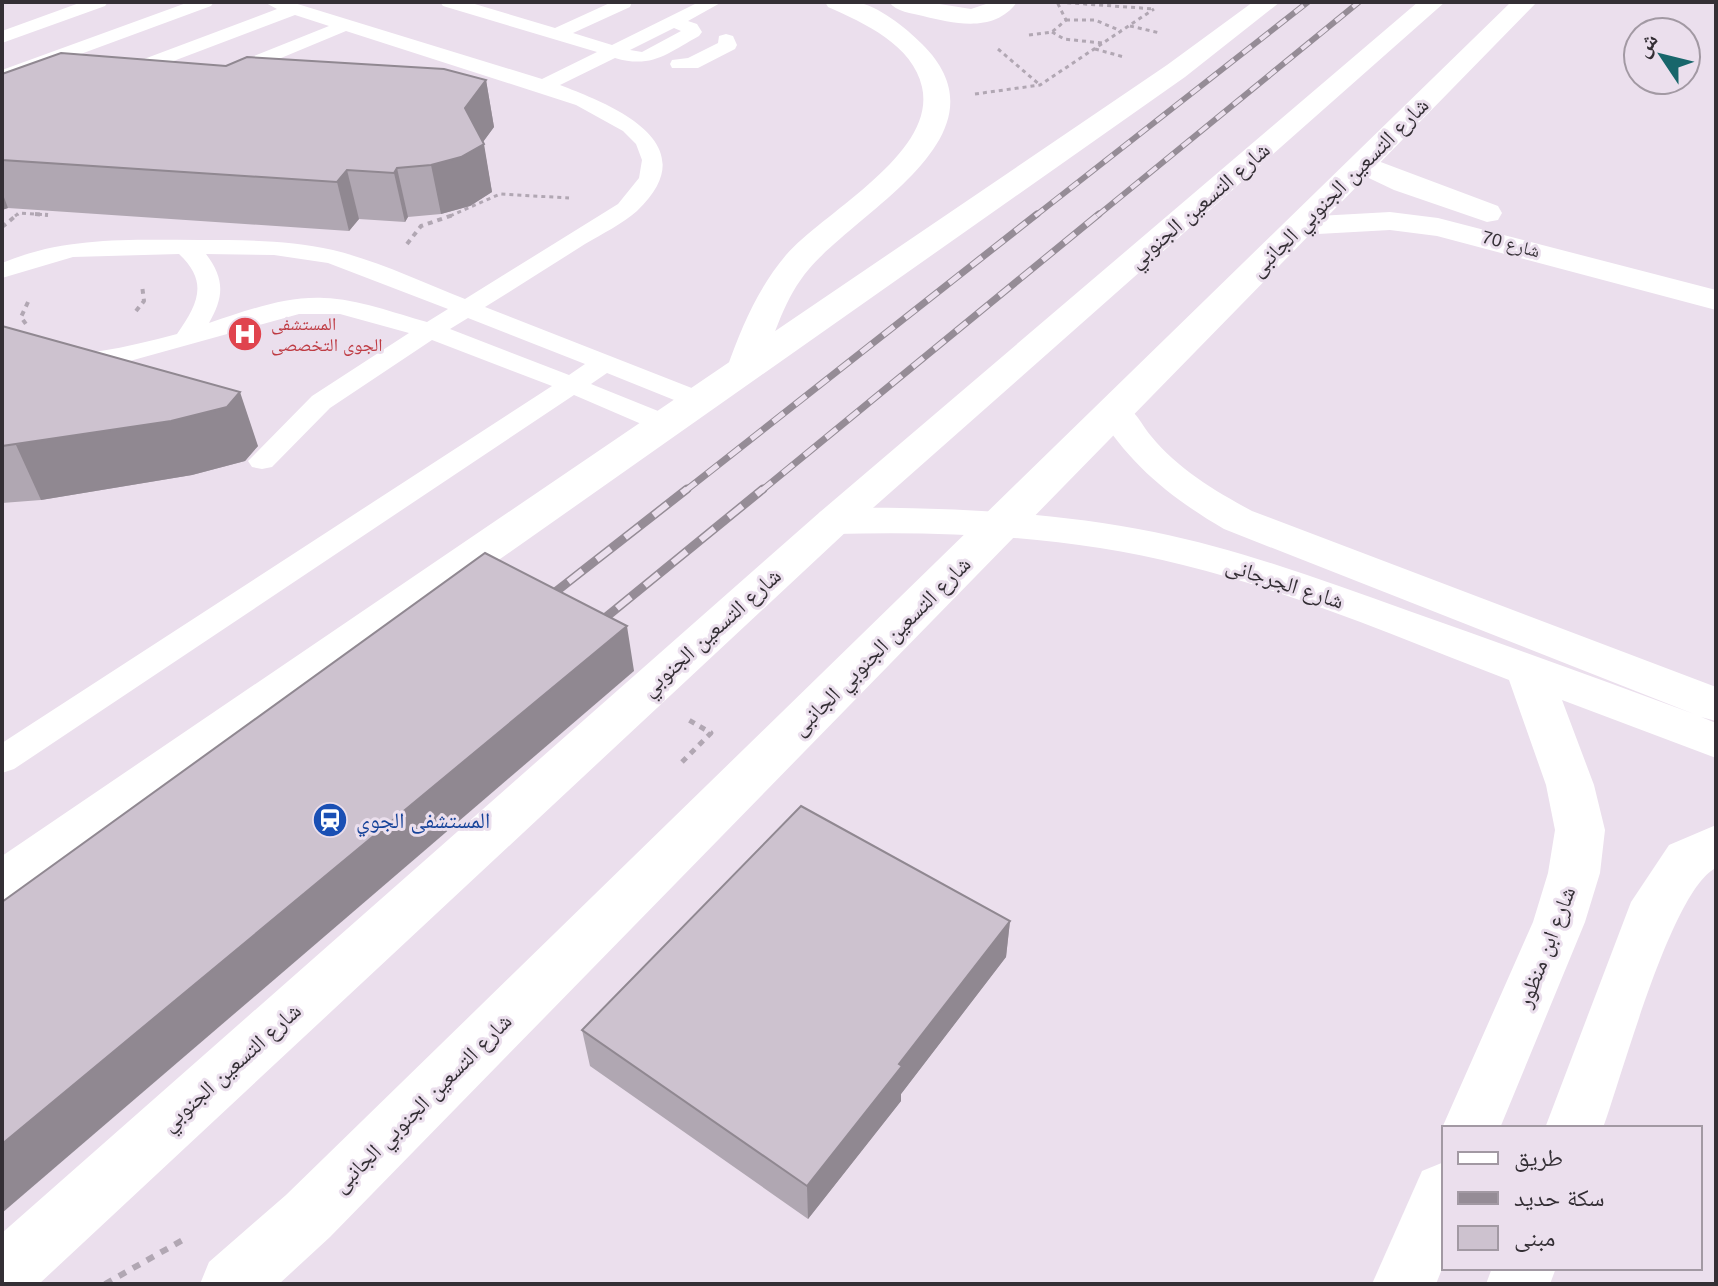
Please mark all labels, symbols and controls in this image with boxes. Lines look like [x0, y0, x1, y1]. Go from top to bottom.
north arrow [1622, 16, 1702, 96]
text: ش [1629, 28, 1664, 62]
street label: شارع التسعين الجنوبي الجانبى [1244, 92, 1437, 285]
street label: شارع التسعين الجنوبي [1123, 137, 1278, 277]
street label: شارع 70 [1480, 227, 1542, 262]
place label: المستشفى الجوى التخصصى [271, 314, 383, 356]
hospital icon: المستشفى الجوى التخصصى [226, 315, 264, 353]
street label: شارع التسعين الجنوبي الجانبى [786, 551, 979, 744]
street label: شارع الجرجانى [1223, 552, 1347, 615]
street label: شارع التسعين الجنوبي [636, 563, 789, 705]
station icon: المستشفى الجوي [311, 801, 349, 839]
place label: المستشفى الجوي [356, 808, 490, 837]
street label: شارع ابن منظور [1511, 883, 1581, 1012]
street label: شارع التسعين الجنوبي [156, 998, 309, 1140]
street label: شارع التسعين الجنوبي الجانبى [327, 1008, 520, 1201]
legend [1442, 1126, 1702, 1270]
text: طريق [1514, 1144, 1563, 1172]
text: سكة حديد [1514, 1184, 1605, 1211]
text: مبنى [1514, 1224, 1555, 1252]

